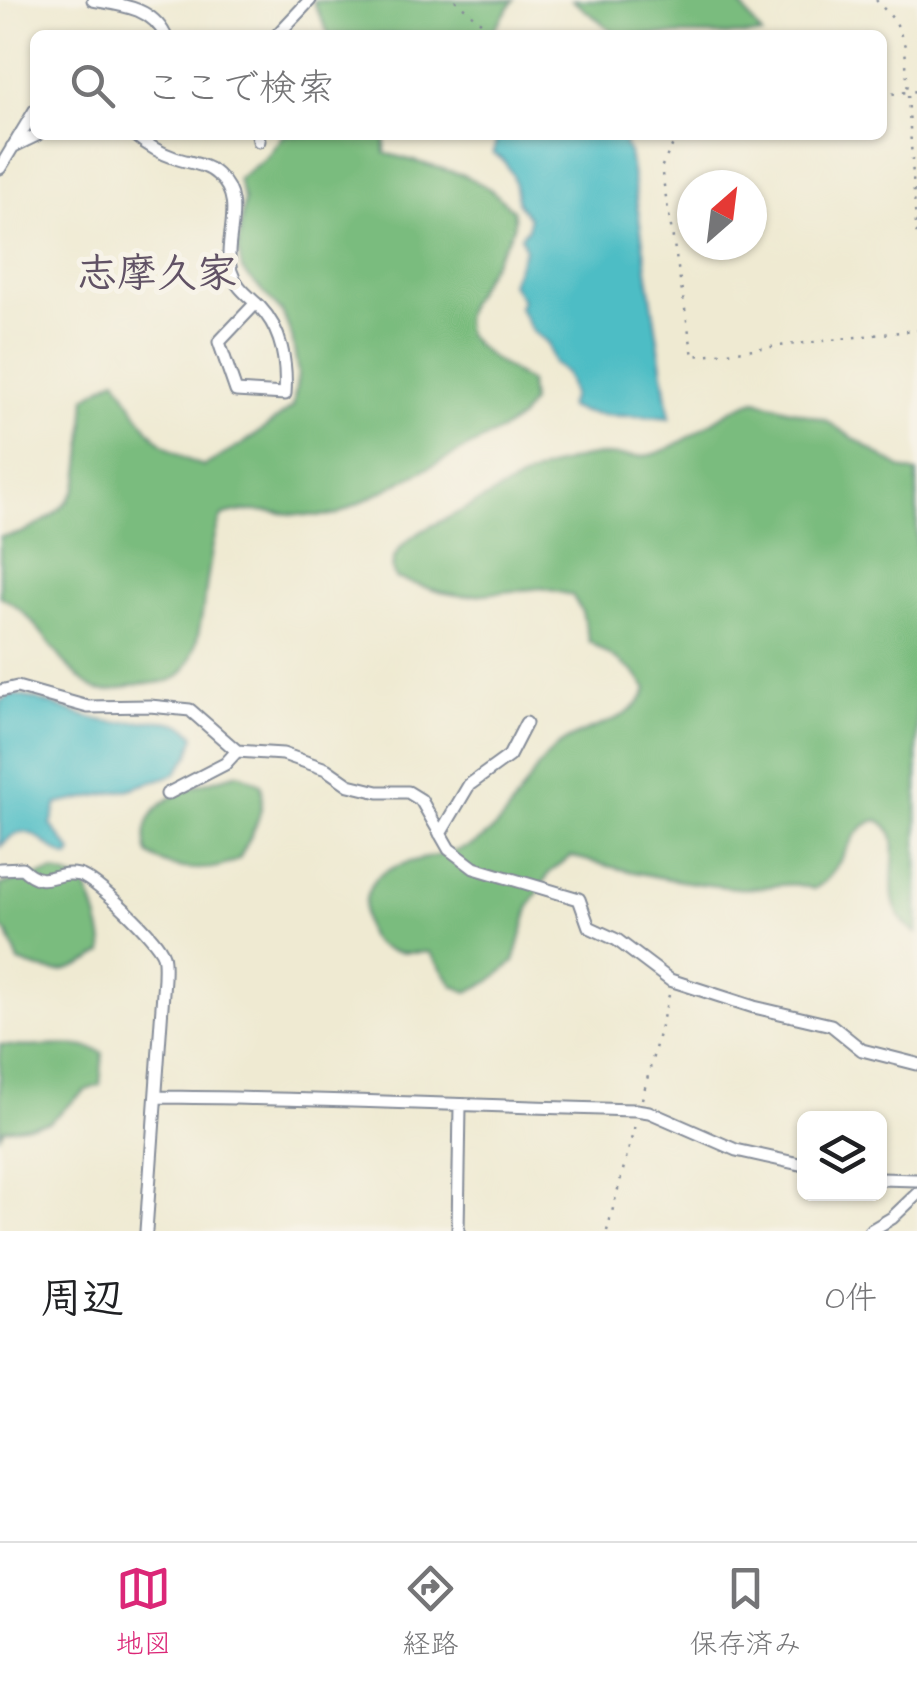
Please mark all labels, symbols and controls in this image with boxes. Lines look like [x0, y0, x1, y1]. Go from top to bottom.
search box [30, 30, 887, 140]
icon: search [65, 58, 120, 113]
text: ここで検索 [145, 63, 335, 115]
north arrow [677, 170, 767, 260]
district label: 志摩久家 [77, 247, 237, 302]
map controls [797, 1111, 887, 1201]
button: layers [797, 1111, 887, 1201]
text: 周辺 [40, 1271, 124, 1329]
text: 0件 [825, 1276, 877, 1321]
tab: 地図 [115, 1561, 172, 1664]
tab: 経路 [402, 1561, 459, 1664]
tab: 保存済み [689, 1561, 802, 1664]

